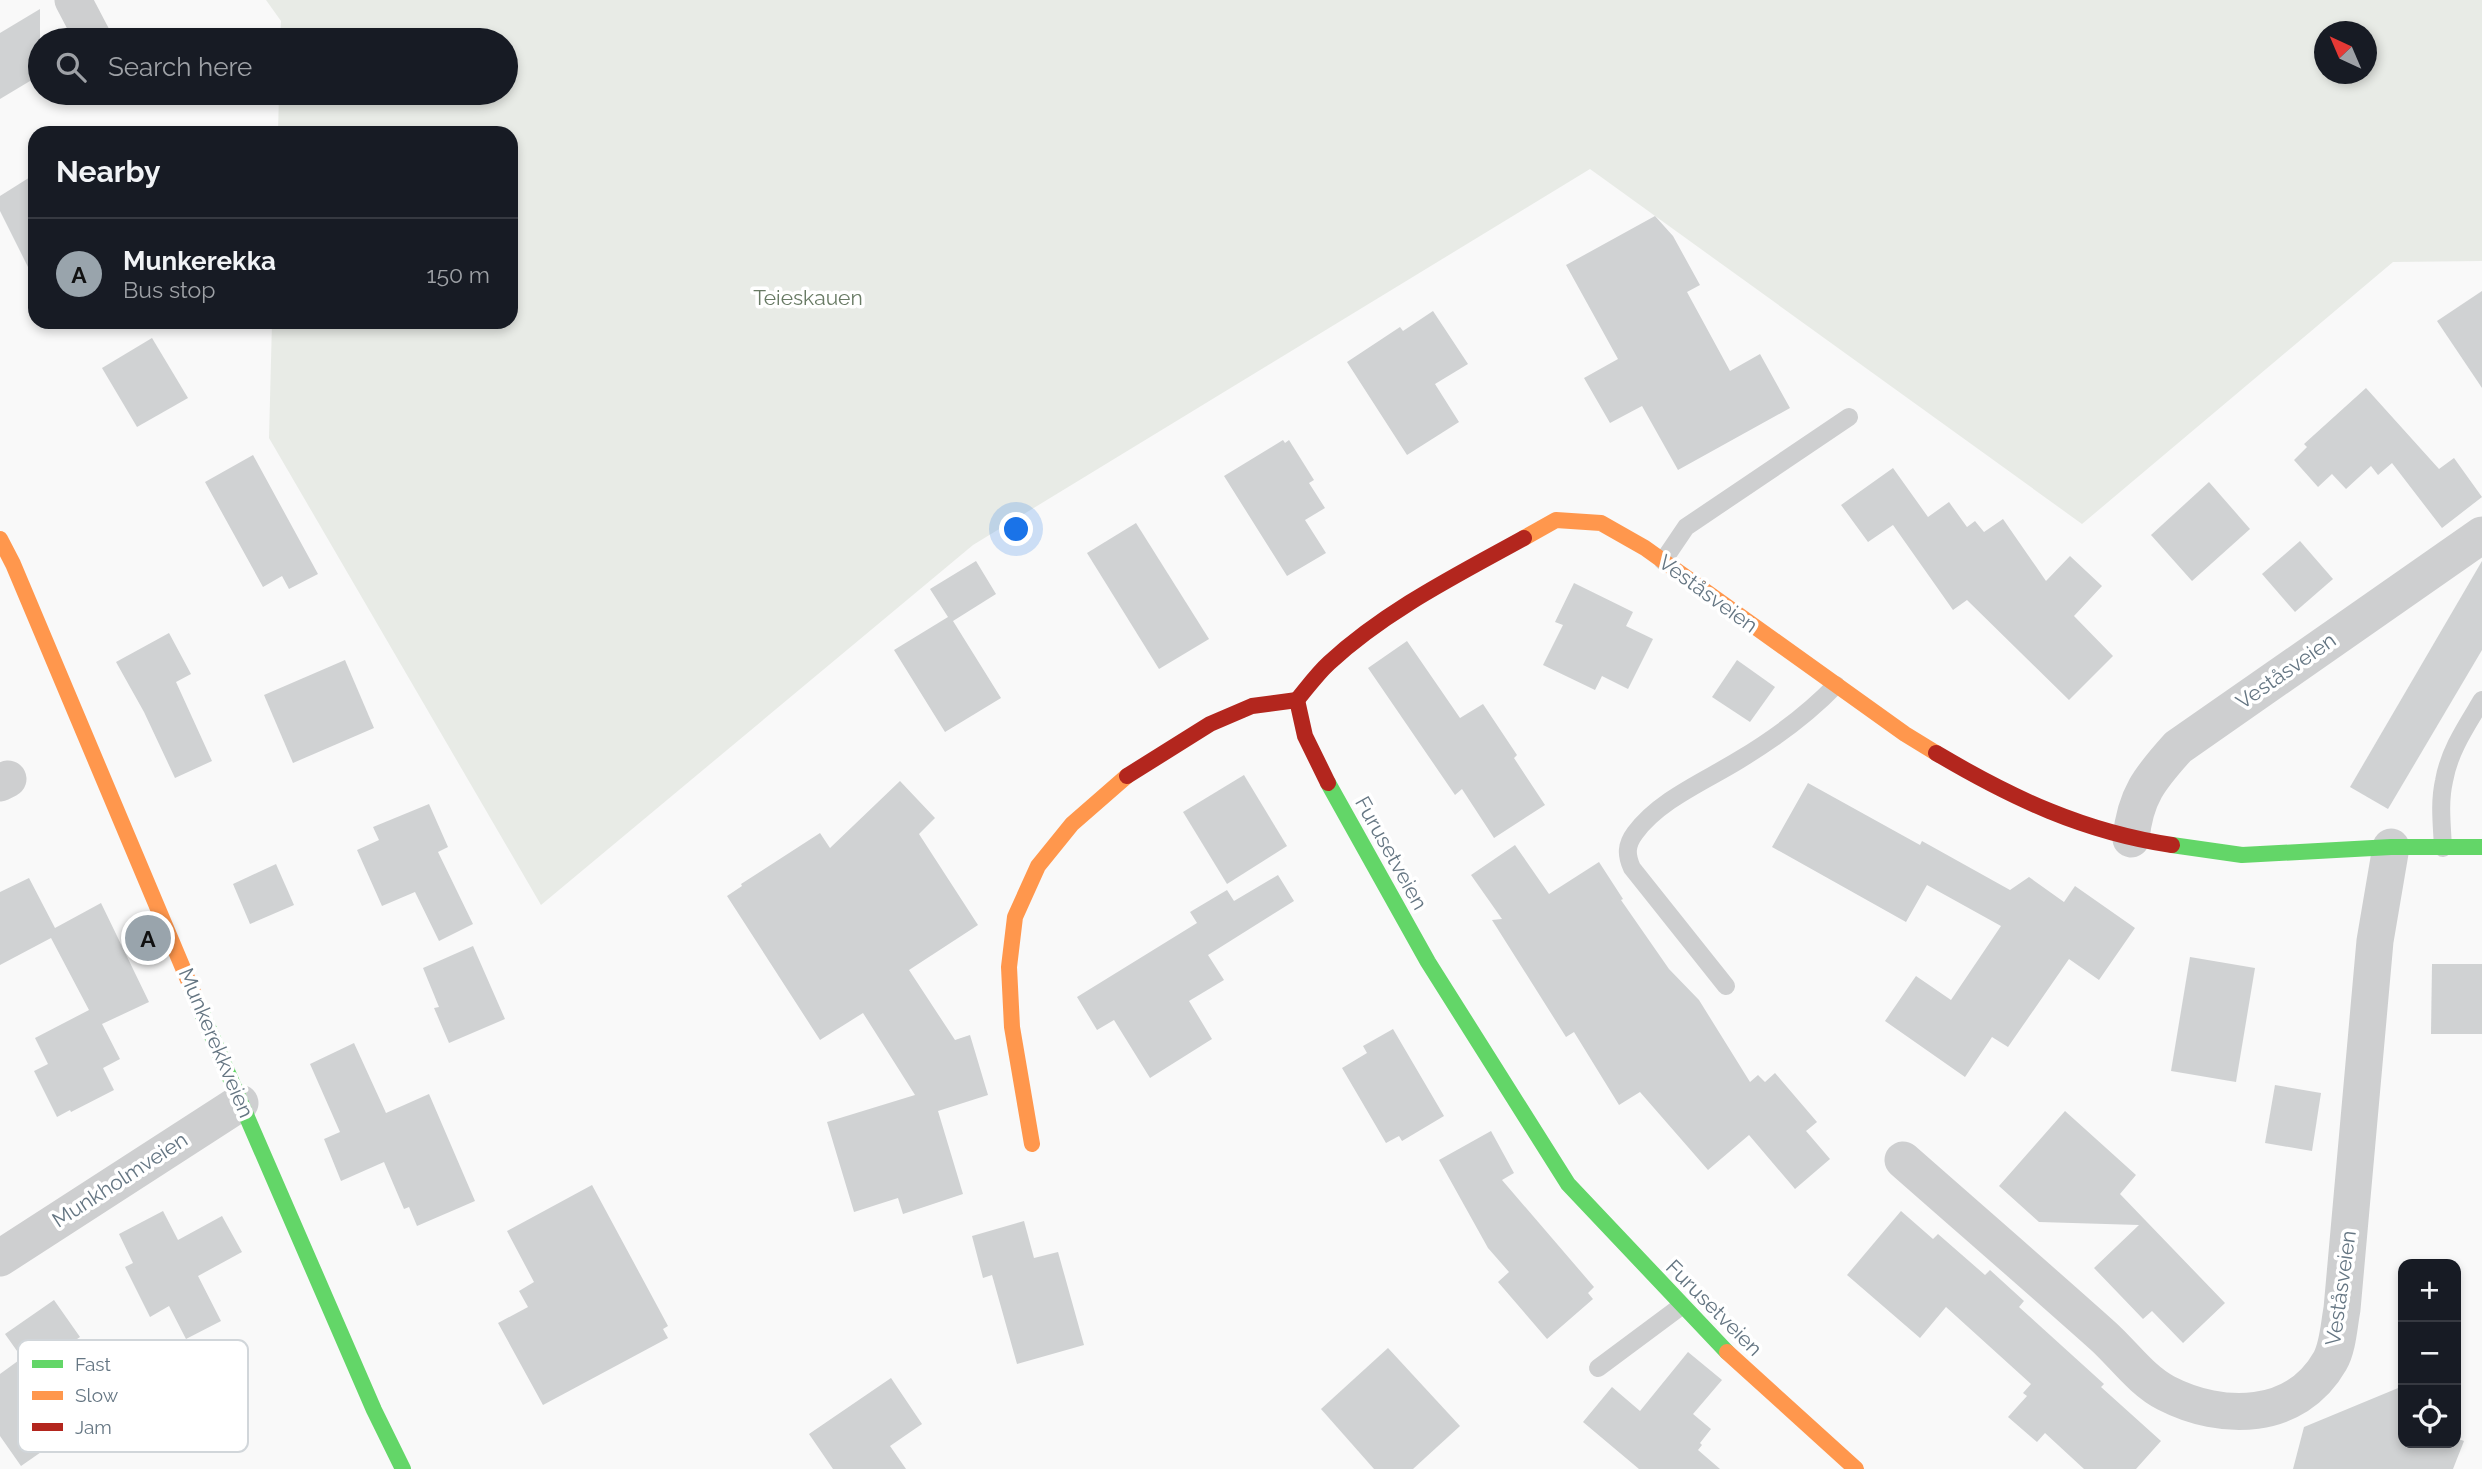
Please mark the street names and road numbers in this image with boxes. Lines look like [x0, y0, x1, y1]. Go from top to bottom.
street label: Veståsveien [1654, 549, 1763, 638]
street label: Veståsveien [2231, 627, 2340, 714]
street label: Furusetveien [1350, 792, 1433, 914]
street label: Munkerekkveien [174, 964, 259, 1121]
street label: Munkholmveien [47, 1127, 192, 1233]
street label: Veståsveien [2320, 1229, 2361, 1347]
street label: Furusetveien [1661, 1254, 1768, 1361]

